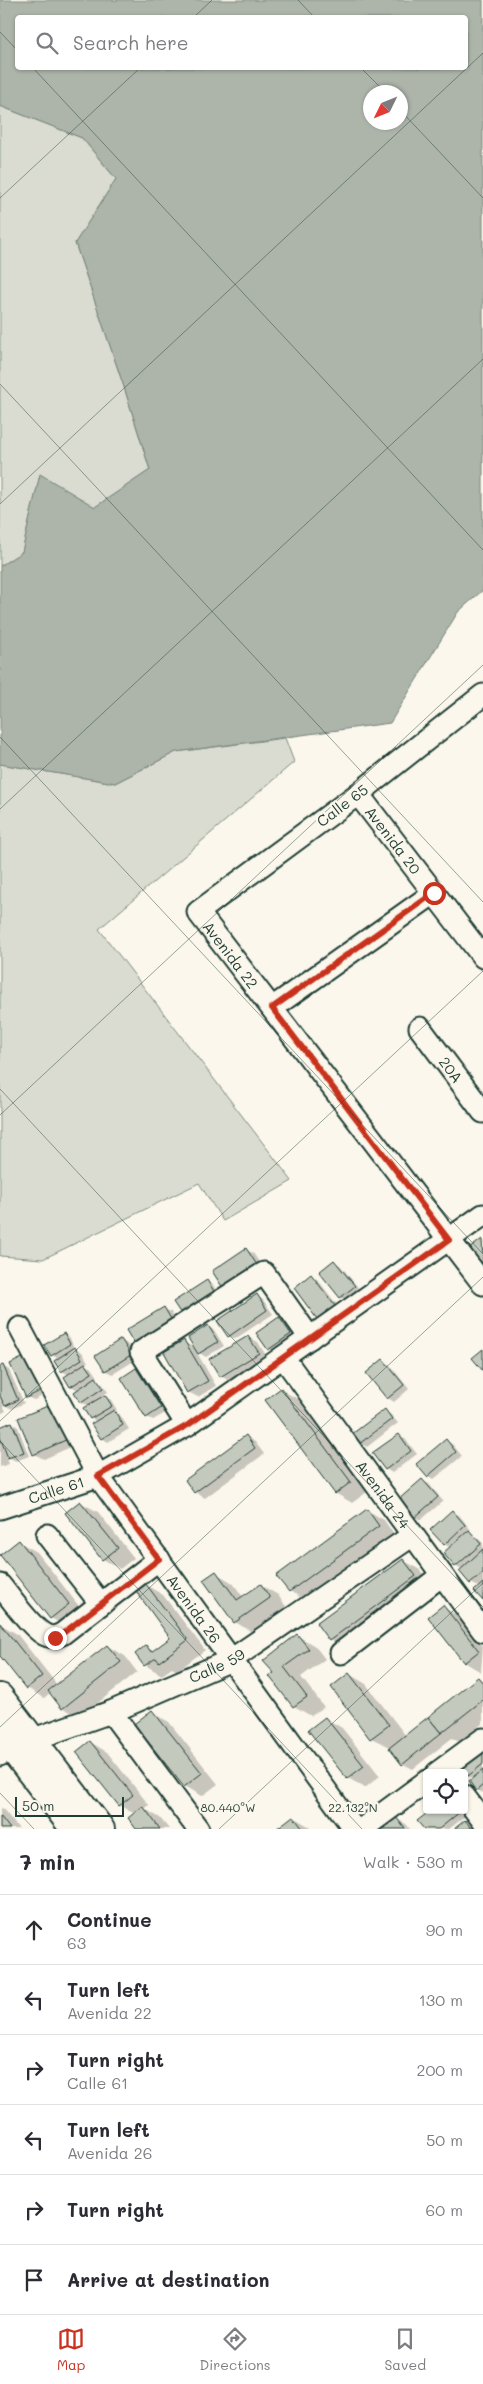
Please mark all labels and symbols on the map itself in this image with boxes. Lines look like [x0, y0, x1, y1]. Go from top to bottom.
north arrow [363, 85, 408, 130]
street label: Calle 65 [312, 779, 372, 831]
street label: Avenida 20 [361, 802, 426, 878]
route start [423, 882, 446, 905]
street label: Avenida 22 [199, 917, 263, 992]
street label: 20A [435, 1052, 468, 1087]
street label: Avenida 24 [352, 1456, 415, 1533]
street label: Calle 61 [26, 1471, 87, 1508]
street label: Avenida 26 [162, 1570, 226, 1647]
route end [44, 1627, 67, 1650]
street label: Calle 59 [186, 1644, 249, 1687]
scale bar [15, 1794, 124, 1817]
text: 80.440°W [201, 1799, 255, 1815]
text: 22.132°N [328, 1799, 378, 1815]

